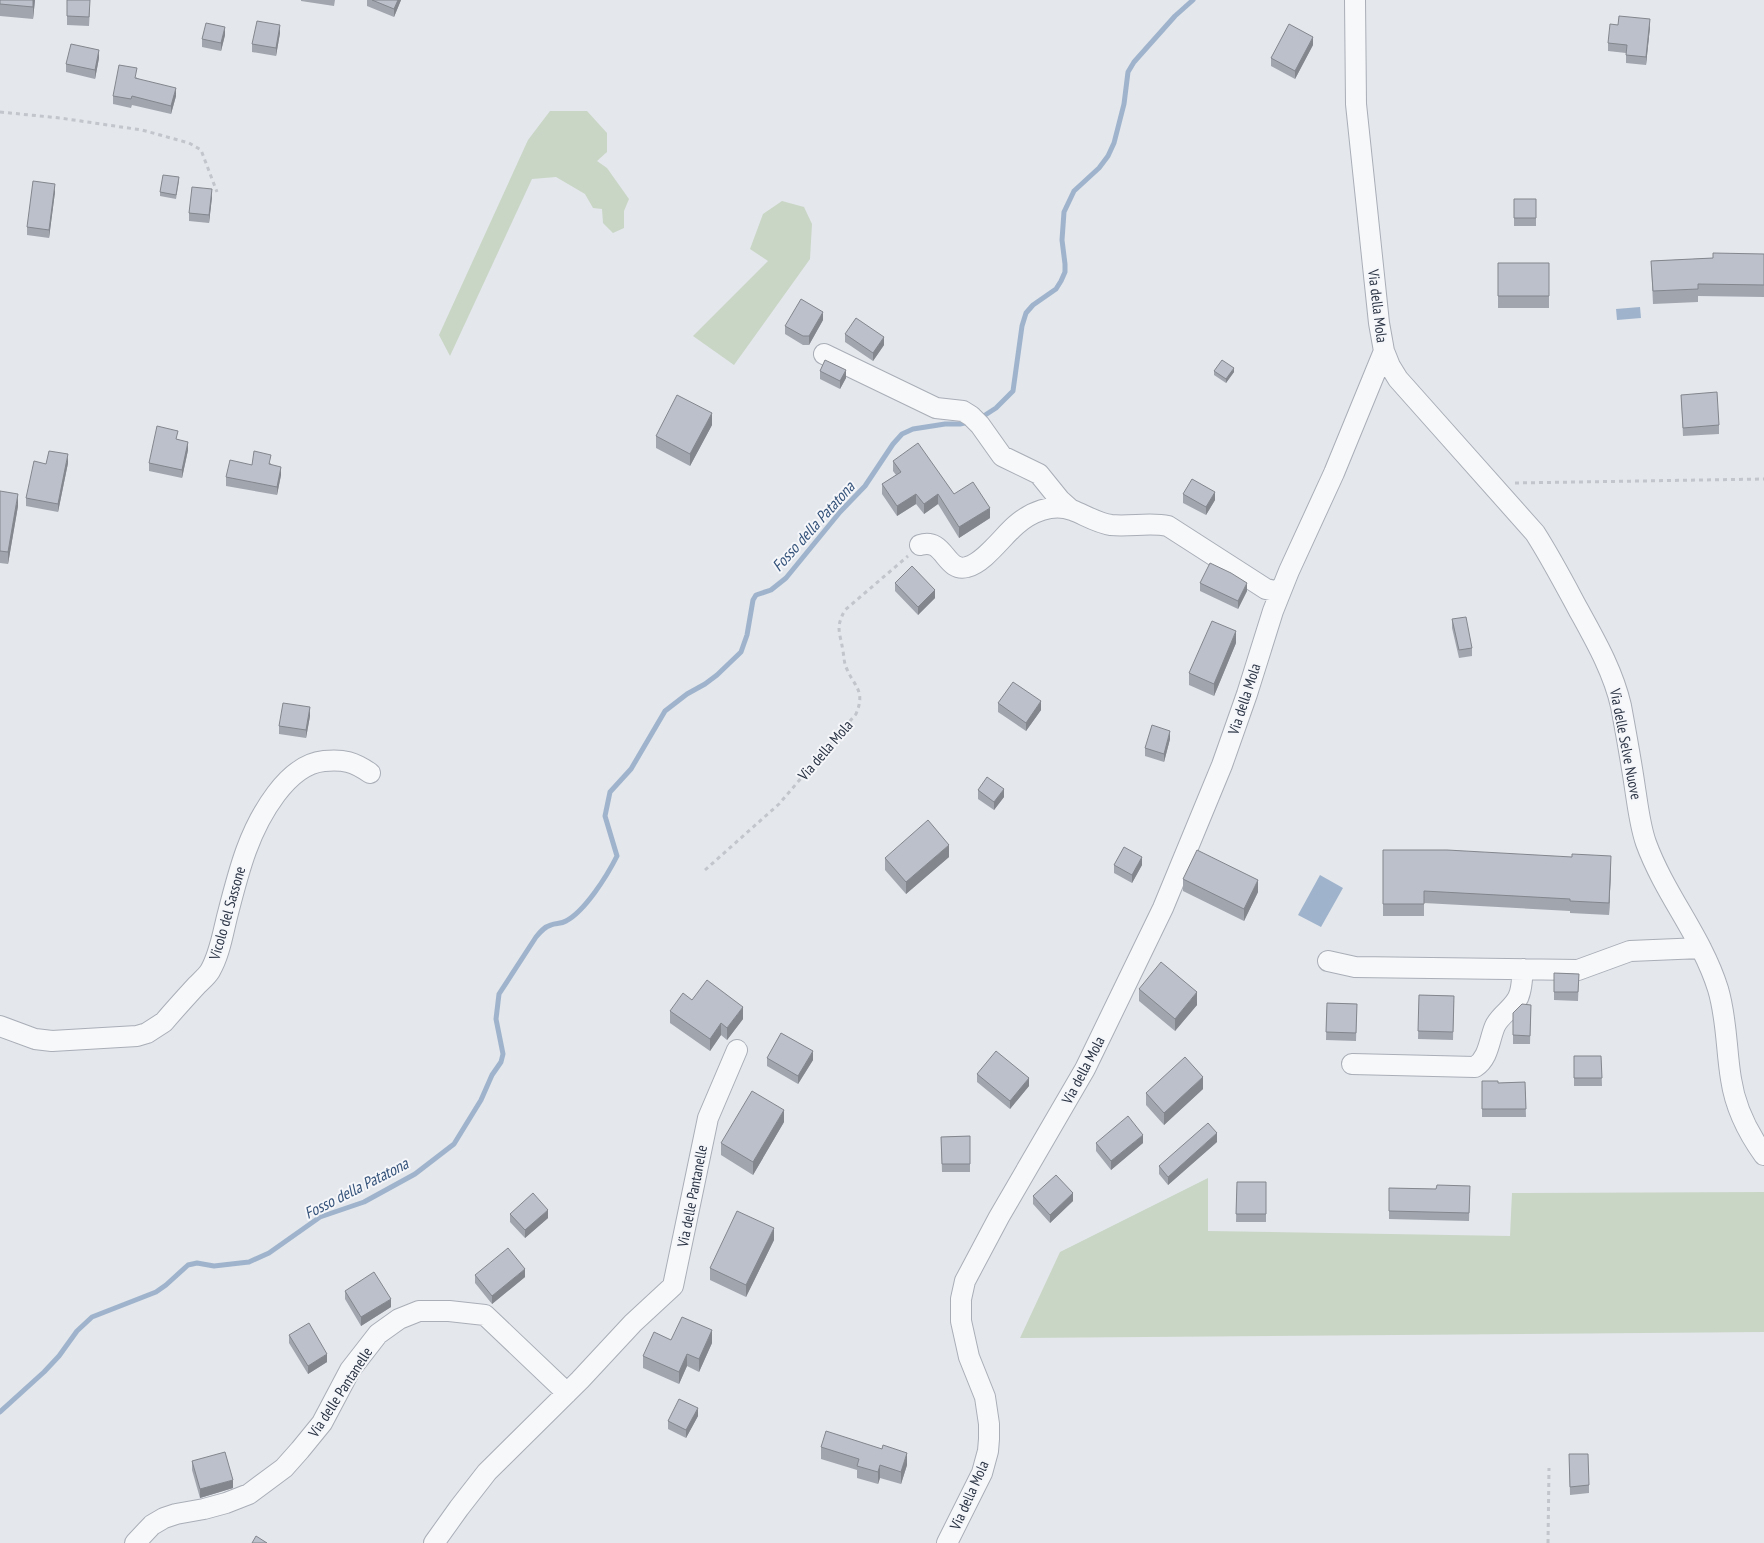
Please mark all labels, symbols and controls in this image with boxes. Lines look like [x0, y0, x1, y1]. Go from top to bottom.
street label: Via della Mola [1364, 267, 1392, 344]
water label: Fosso della Patatona [767, 476, 860, 575]
street label: Via della Mola [1223, 661, 1264, 738]
street label: Via delle Selve Nuove [1606, 686, 1646, 801]
street label: Via della Mola [793, 716, 856, 785]
street label: Vicolo del Sassone [204, 864, 249, 963]
street label: Via della Mola [1057, 1033, 1109, 1108]
street label: Via delle Pantanelle [673, 1143, 711, 1250]
water label: Fosso della Patatona [301, 1152, 413, 1223]
street label: Via delle Pantanelle [303, 1343, 376, 1441]
street label: Via della Mola [945, 1457, 993, 1533]

